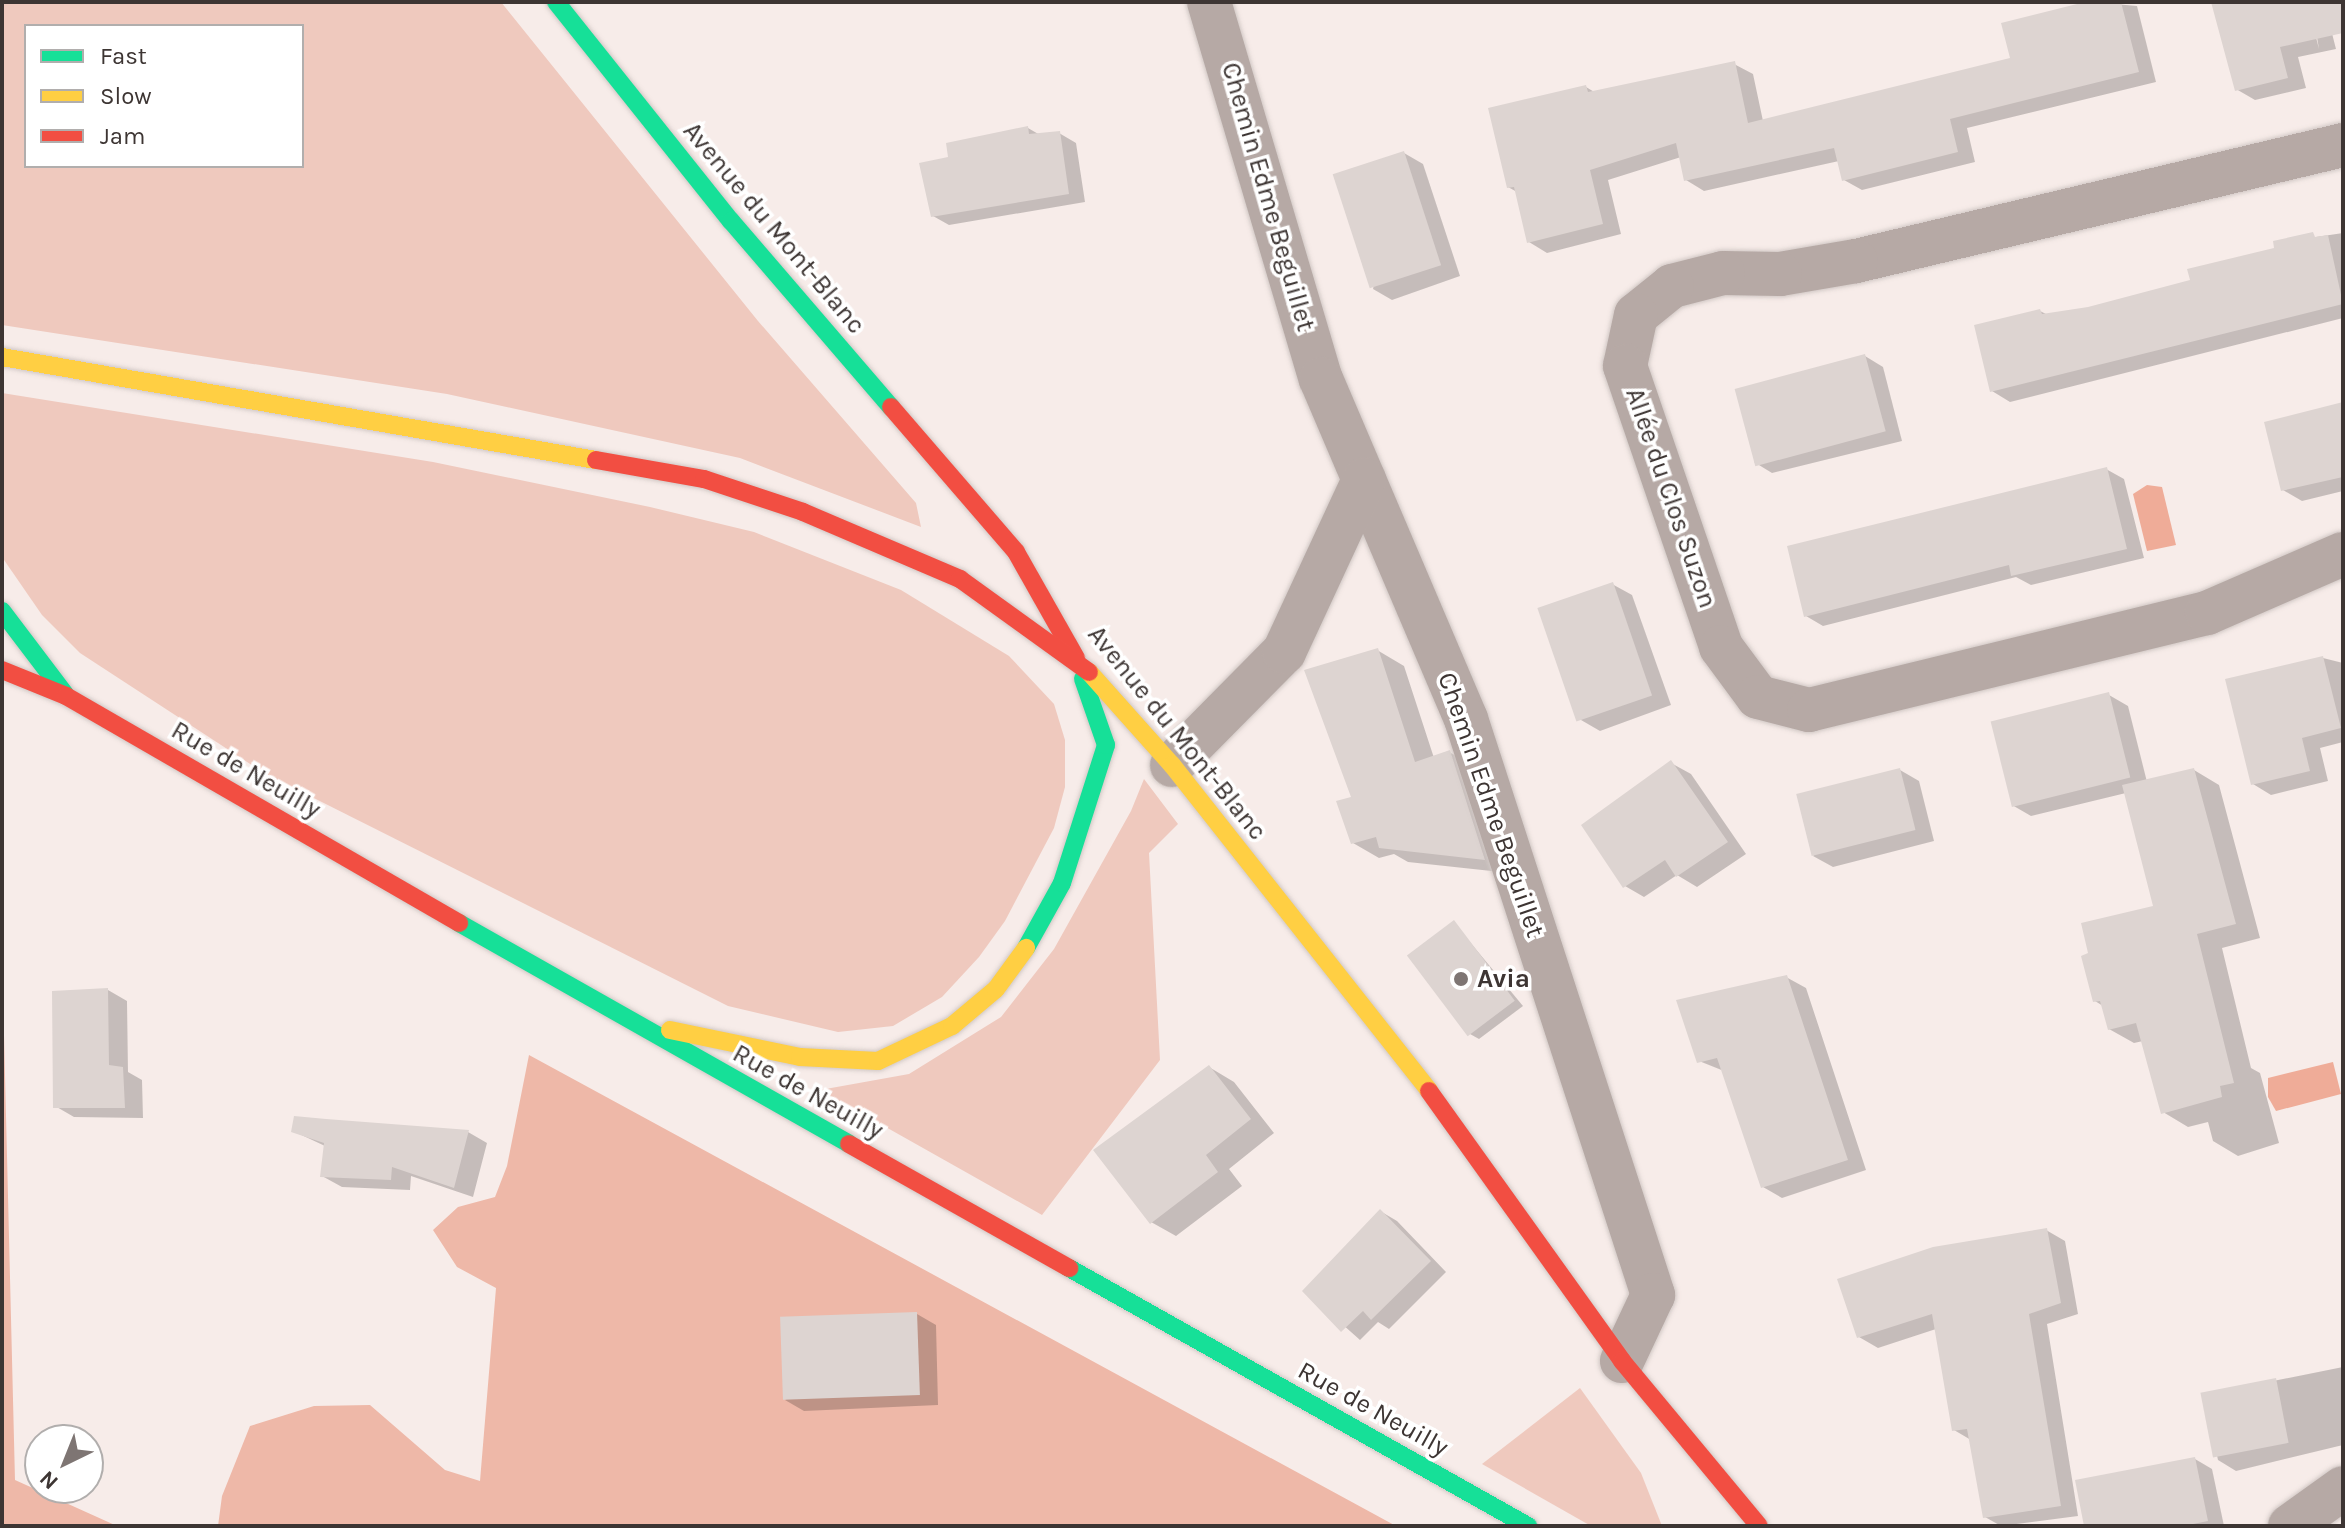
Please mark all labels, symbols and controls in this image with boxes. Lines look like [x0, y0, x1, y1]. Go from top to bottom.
legend [24, 24, 304, 168]
text: Fast [100, 42, 147, 70]
street label: Chemin Edme Beguillet [1215, 59, 1321, 335]
text: Slow [100, 82, 152, 110]
street label: Avenue du Mont-Blanc [676, 116, 872, 340]
text: Jam [100, 122, 145, 150]
street label: Allée du Clos Suzon [1619, 384, 1723, 612]
street label: Avenue du Mont-Blanc [1081, 620, 1273, 846]
street label: Chemin Edme Beguillet [1431, 668, 1551, 942]
street label: Rue de Neuilly [166, 715, 326, 825]
place label: Avia [1477, 963, 1530, 995]
marker: Avia [1452, 970, 1470, 988]
street label: Rue de Neuilly [727, 1038, 889, 1146]
street label: Rue de Neuilly [1292, 1355, 1454, 1463]
north arrow [24, 1424, 104, 1504]
text: N [34, 1465, 64, 1495]

